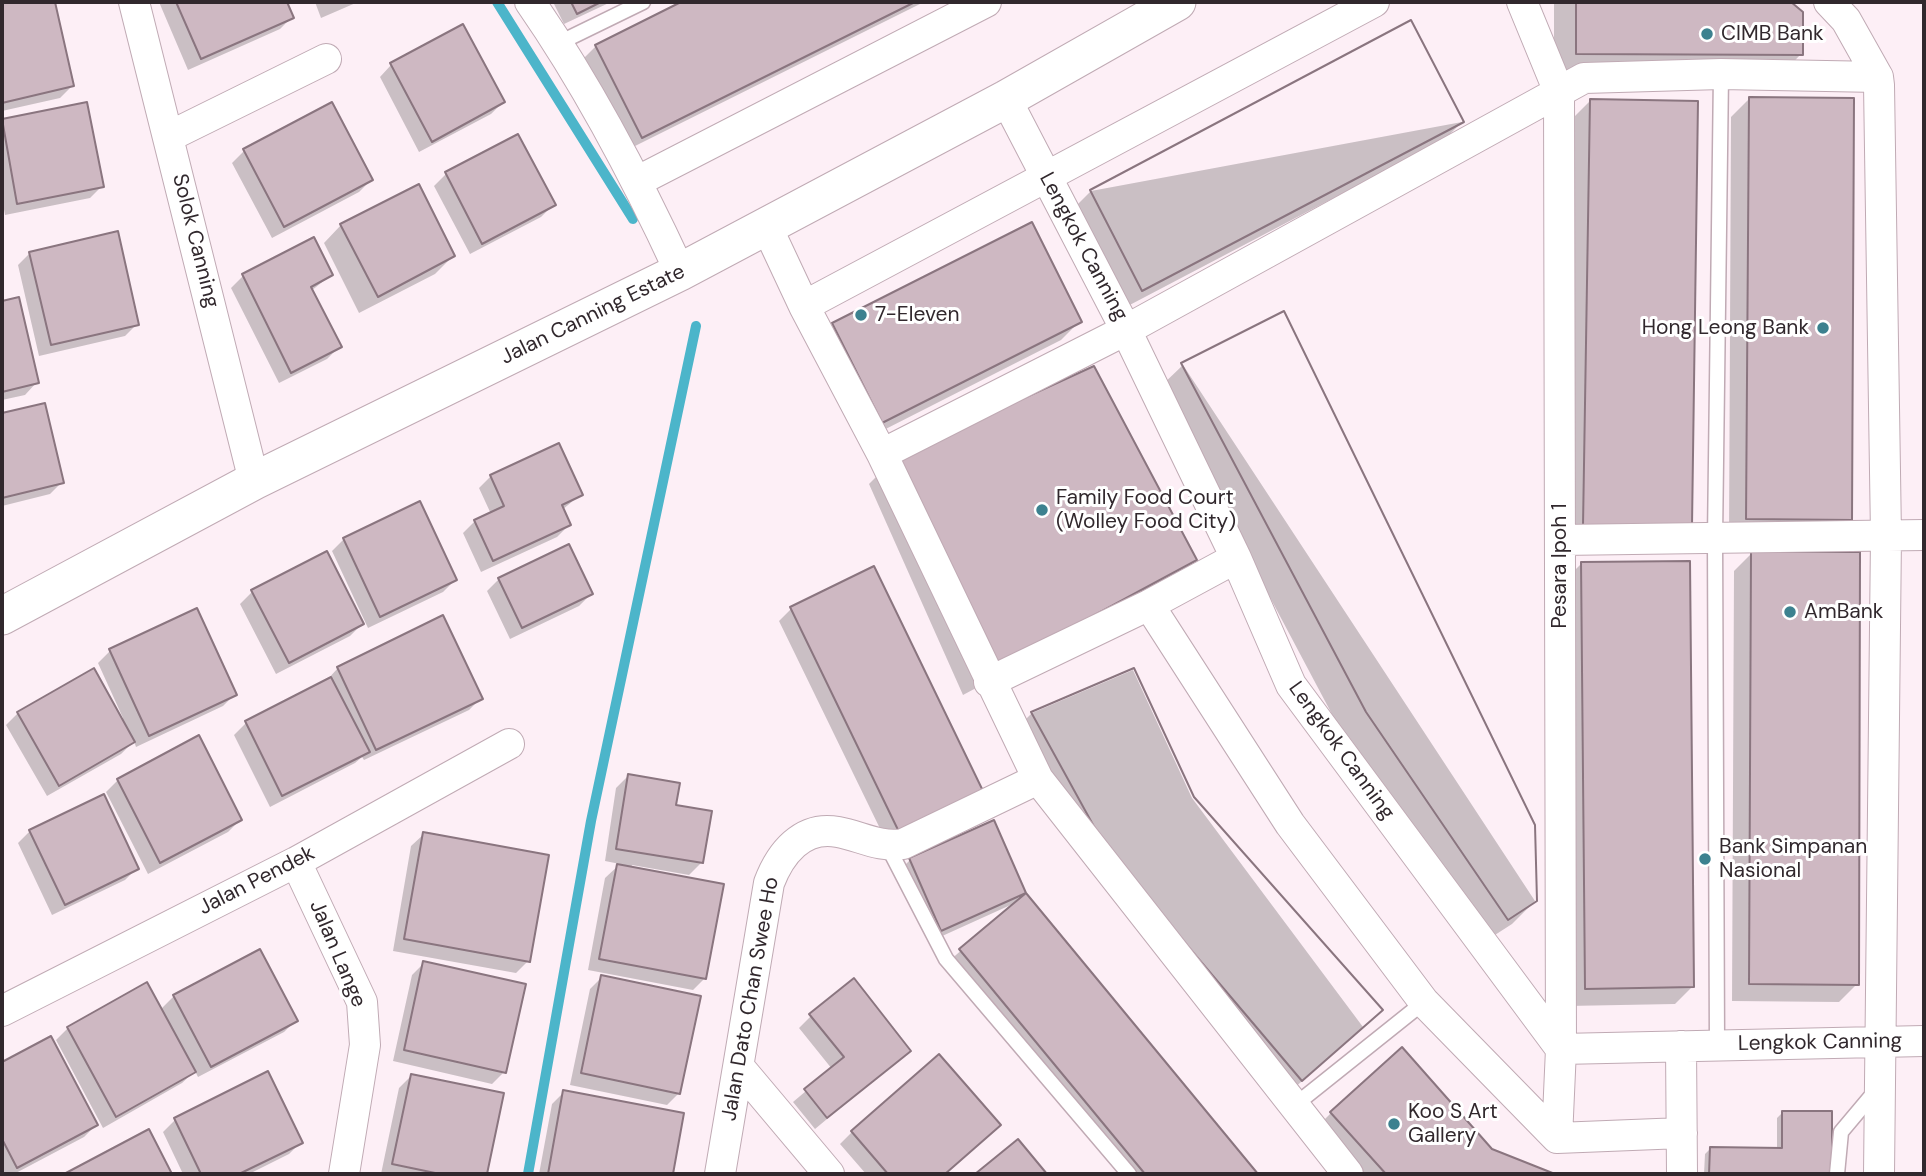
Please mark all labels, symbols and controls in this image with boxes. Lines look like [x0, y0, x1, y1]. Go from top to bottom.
place label: CIMB Bank [1721, 21, 1824, 47]
marker: CIMB Bank [1699, 26, 1715, 42]
street label: Lengkok Canning [1033, 169, 1133, 325]
street label: Solok Canning [166, 171, 224, 311]
street label: Jalan Canning Estate [497, 259, 689, 371]
place label: 7-Eleven [875, 302, 959, 328]
marker: 7-Eleven [853, 307, 869, 323]
place label: Hong Leong Bank [1642, 315, 1809, 341]
marker: Hong Leong Bank [1815, 320, 1831, 336]
place label: Family Food Court (Wolley Food City) [1056, 485, 1236, 535]
marker: Family Food Court (Wolley Food City) [1034, 502, 1050, 518]
street label: Pesara Ipoh 1 [1547, 504, 1573, 628]
place label: AmBank [1804, 599, 1883, 625]
marker: AmBank [1782, 604, 1798, 620]
street label: Lengkok Canning [1283, 677, 1399, 825]
place label: Bank Simpanan Nasional [1719, 834, 1867, 884]
street label: Jalan Pendek [195, 841, 319, 921]
marker: Bank Simpanan Nasional [1697, 851, 1713, 867]
street label: Jalan Dato Chan Swee Ho [717, 875, 785, 1123]
street label: Jalan Lange [303, 897, 371, 1011]
street label: Lengkok Canning [1738, 1029, 1902, 1057]
place label: Koo S Art Gallery [1408, 1099, 1498, 1149]
marker: Koo S Art Gallery [1386, 1116, 1402, 1132]

